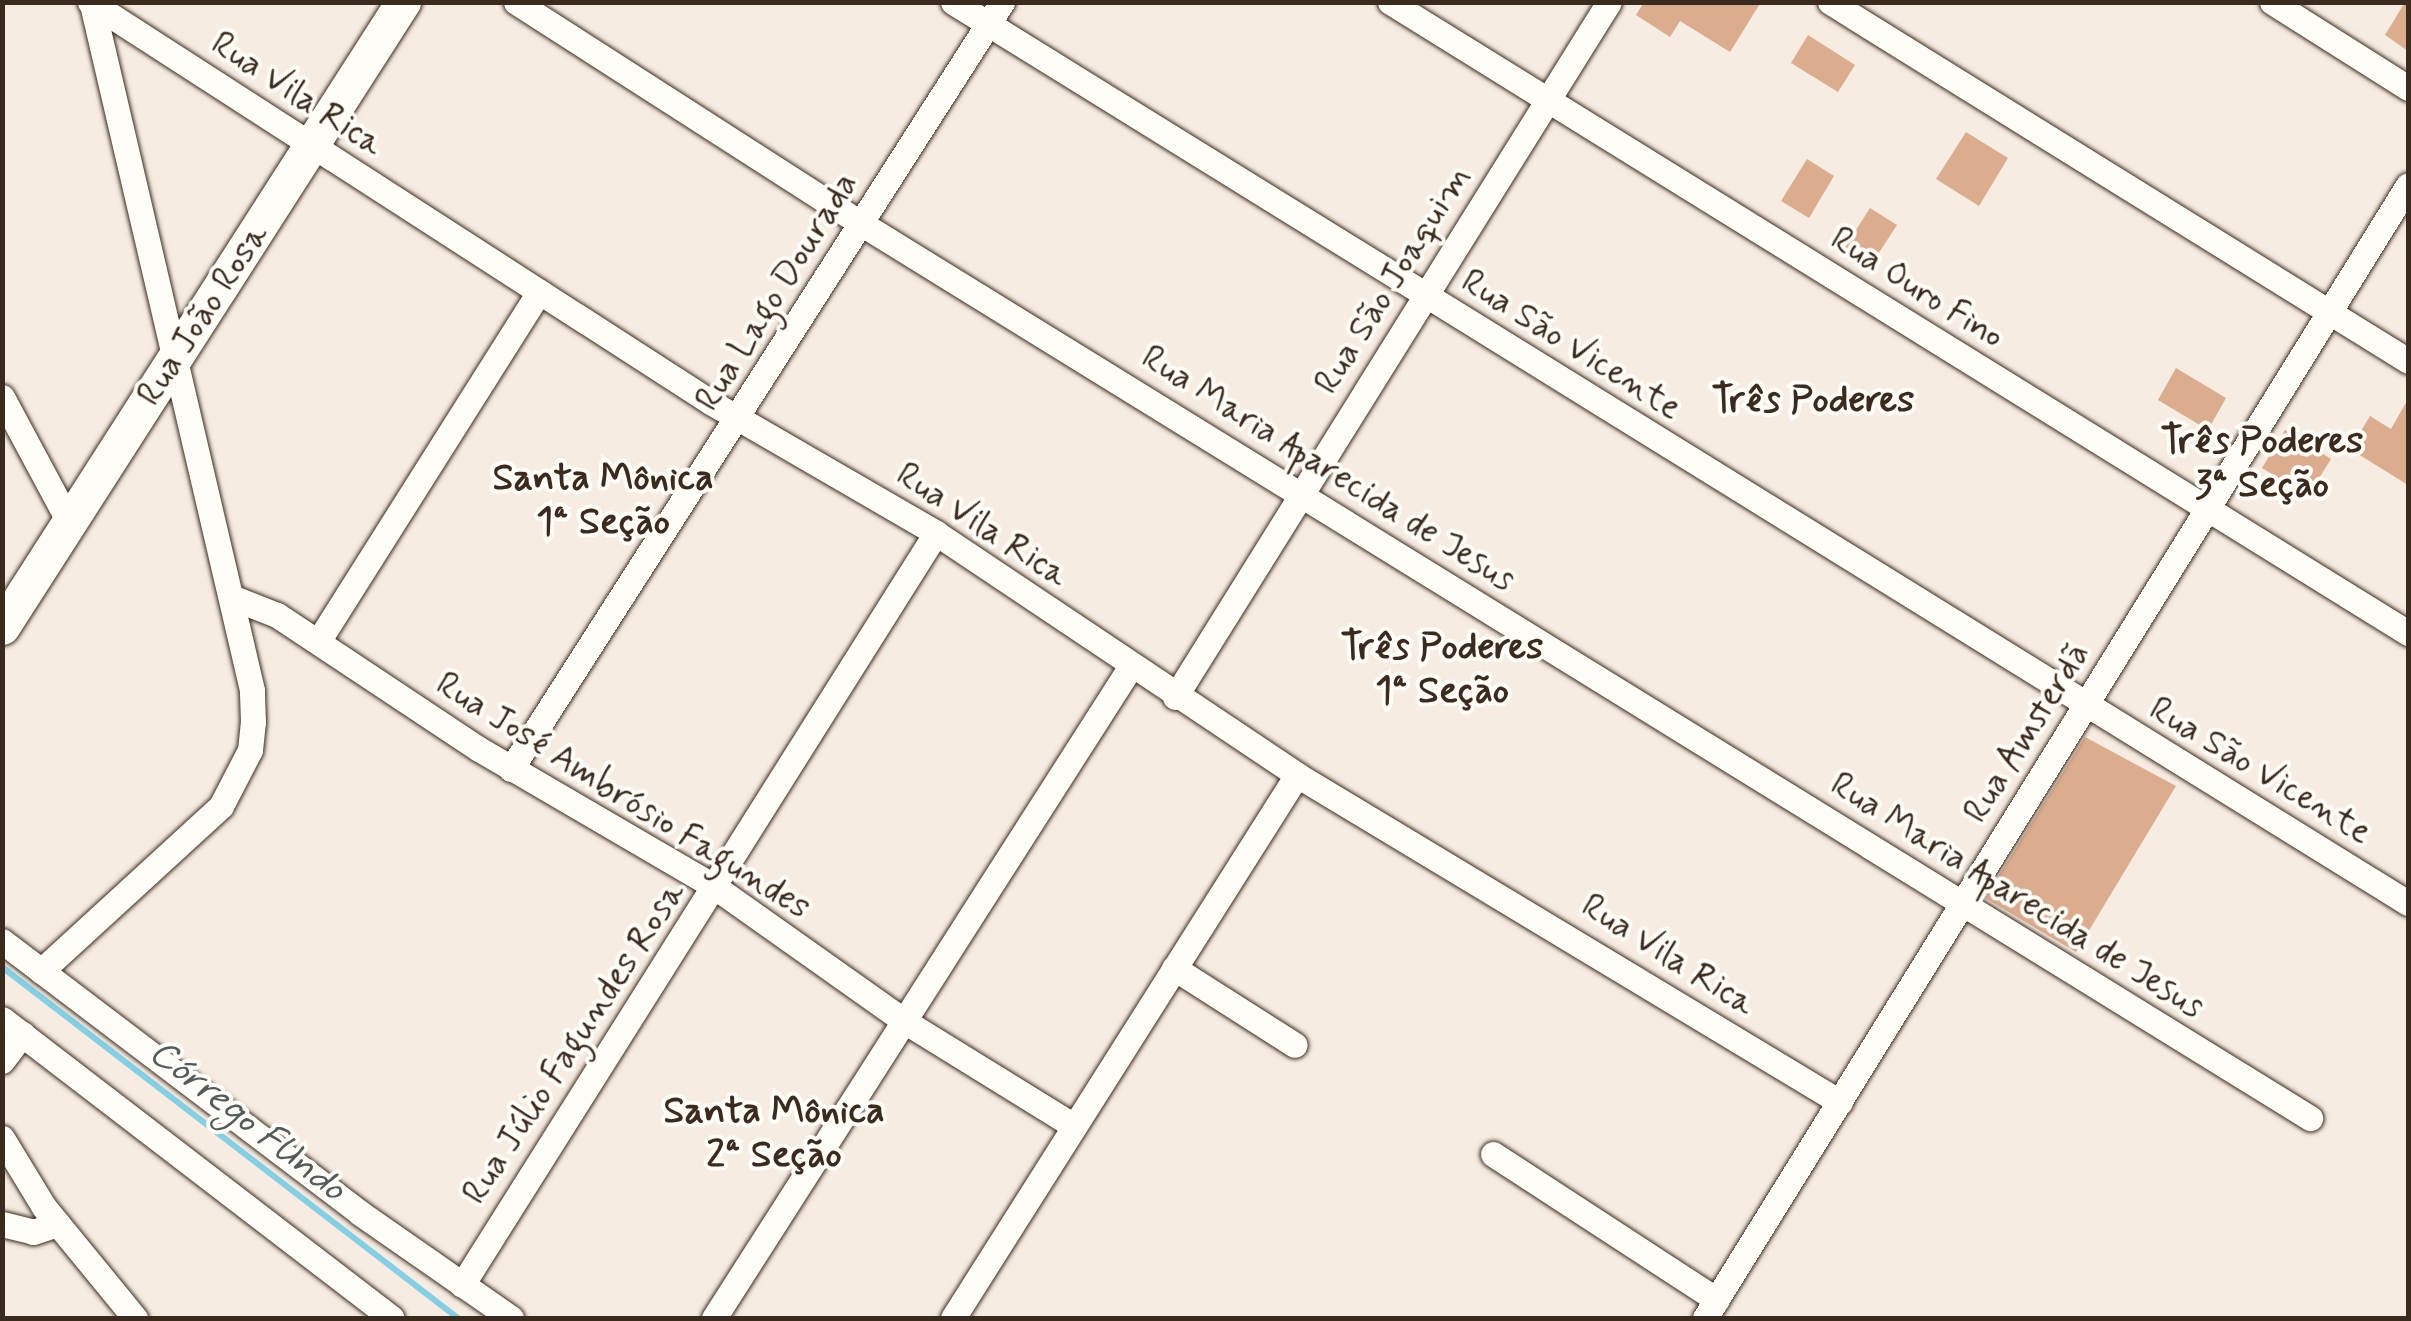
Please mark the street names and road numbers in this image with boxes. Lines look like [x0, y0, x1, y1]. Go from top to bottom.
street label: Rua Vila Rica [206, 25, 388, 163]
street label: Rua São Joaquim [1306, 159, 1480, 401]
street label: Rua Lago Dourada [689, 169, 865, 415]
street label: Rua João Rosa [129, 217, 277, 413]
street label: Rua Ouro Fino [1824, 219, 2010, 357]
street label: Rua São Vicente [1454, 261, 1688, 429]
street label: Rua Maria Aparecida de Jesus [1132, 336, 1524, 602]
street label: Rua Vila Rica [891, 456, 1073, 594]
street label: Rua Amsterdã [1955, 635, 2099, 831]
street label: Rua José Ambrósio Fagundes [431, 665, 815, 927]
street label: Rua São Vicente [2142, 689, 2378, 853]
street label: Rua Maria Aparecida de Jesus [1821, 763, 2213, 1029]
street label: Rua Júlio Fagundes Rosa [458, 880, 690, 1206]
street label: Rua Vila Rica [1576, 887, 1760, 1023]

